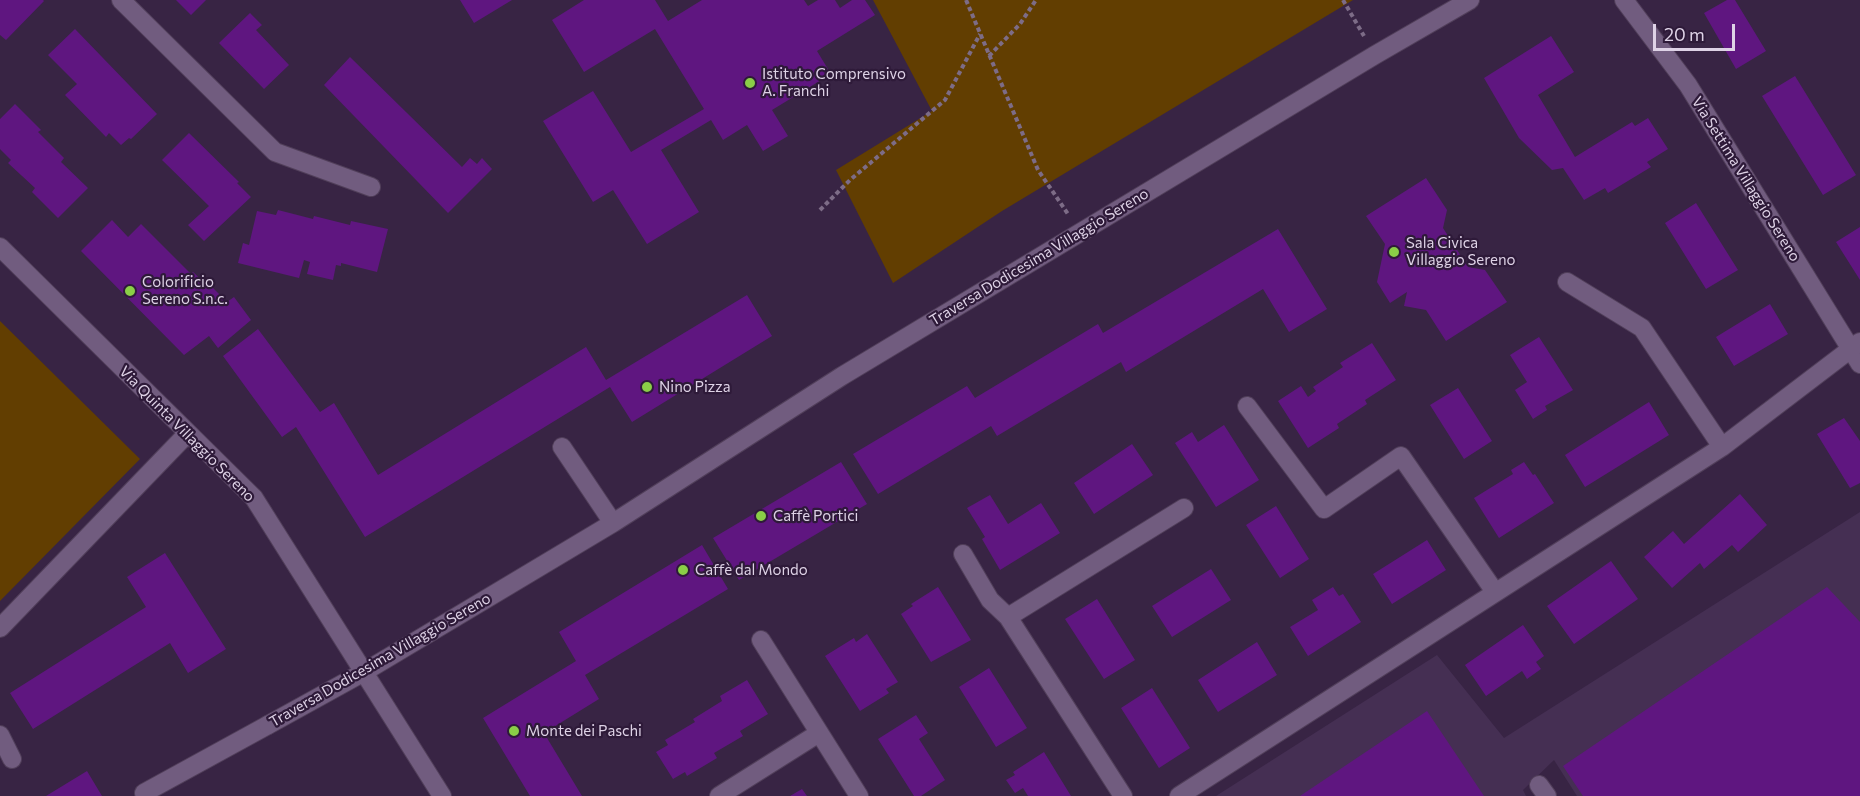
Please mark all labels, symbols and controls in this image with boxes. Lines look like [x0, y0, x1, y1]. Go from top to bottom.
scale bar [1656, 12, 1738, 50]
text: 20 m [1664, 23, 1705, 45]
place label: Istituto Comprensivo A. Franchi [762, 65, 906, 100]
marker: Istituto Comprensivo A. Franchi [743, 76, 757, 90]
street label: Via Settima Villaggio Sereno [1688, 93, 1804, 265]
street label: Traversa Dodicesima Villaggio Sereno [926, 184, 1152, 330]
place label: Sala Civica Villaggio Sereno [1406, 234, 1515, 269]
marker: Sala Civica Villaggio Sereno [1387, 245, 1401, 259]
place label: Colorificio Sereno S.n.c. [142, 273, 228, 308]
marker: Colorificio Sereno S.n.c. [123, 284, 137, 298]
street label: Via Quinta Villaggio Sereno [115, 362, 259, 506]
place label: Nino Pizza [659, 378, 731, 396]
marker: Nino Pizza [640, 380, 654, 394]
place label: Caffè Portici [773, 507, 858, 525]
marker: Caffè Portici [754, 509, 768, 523]
place label: Caffè dal Mondo [695, 561, 808, 579]
marker: Caffè dal Mondo [676, 563, 690, 577]
street label: Traversa Dodicesima Villaggio Sereno [266, 589, 494, 731]
place label: Monte dei Paschi [526, 722, 642, 740]
marker: Monte dei Paschi [507, 724, 521, 738]

